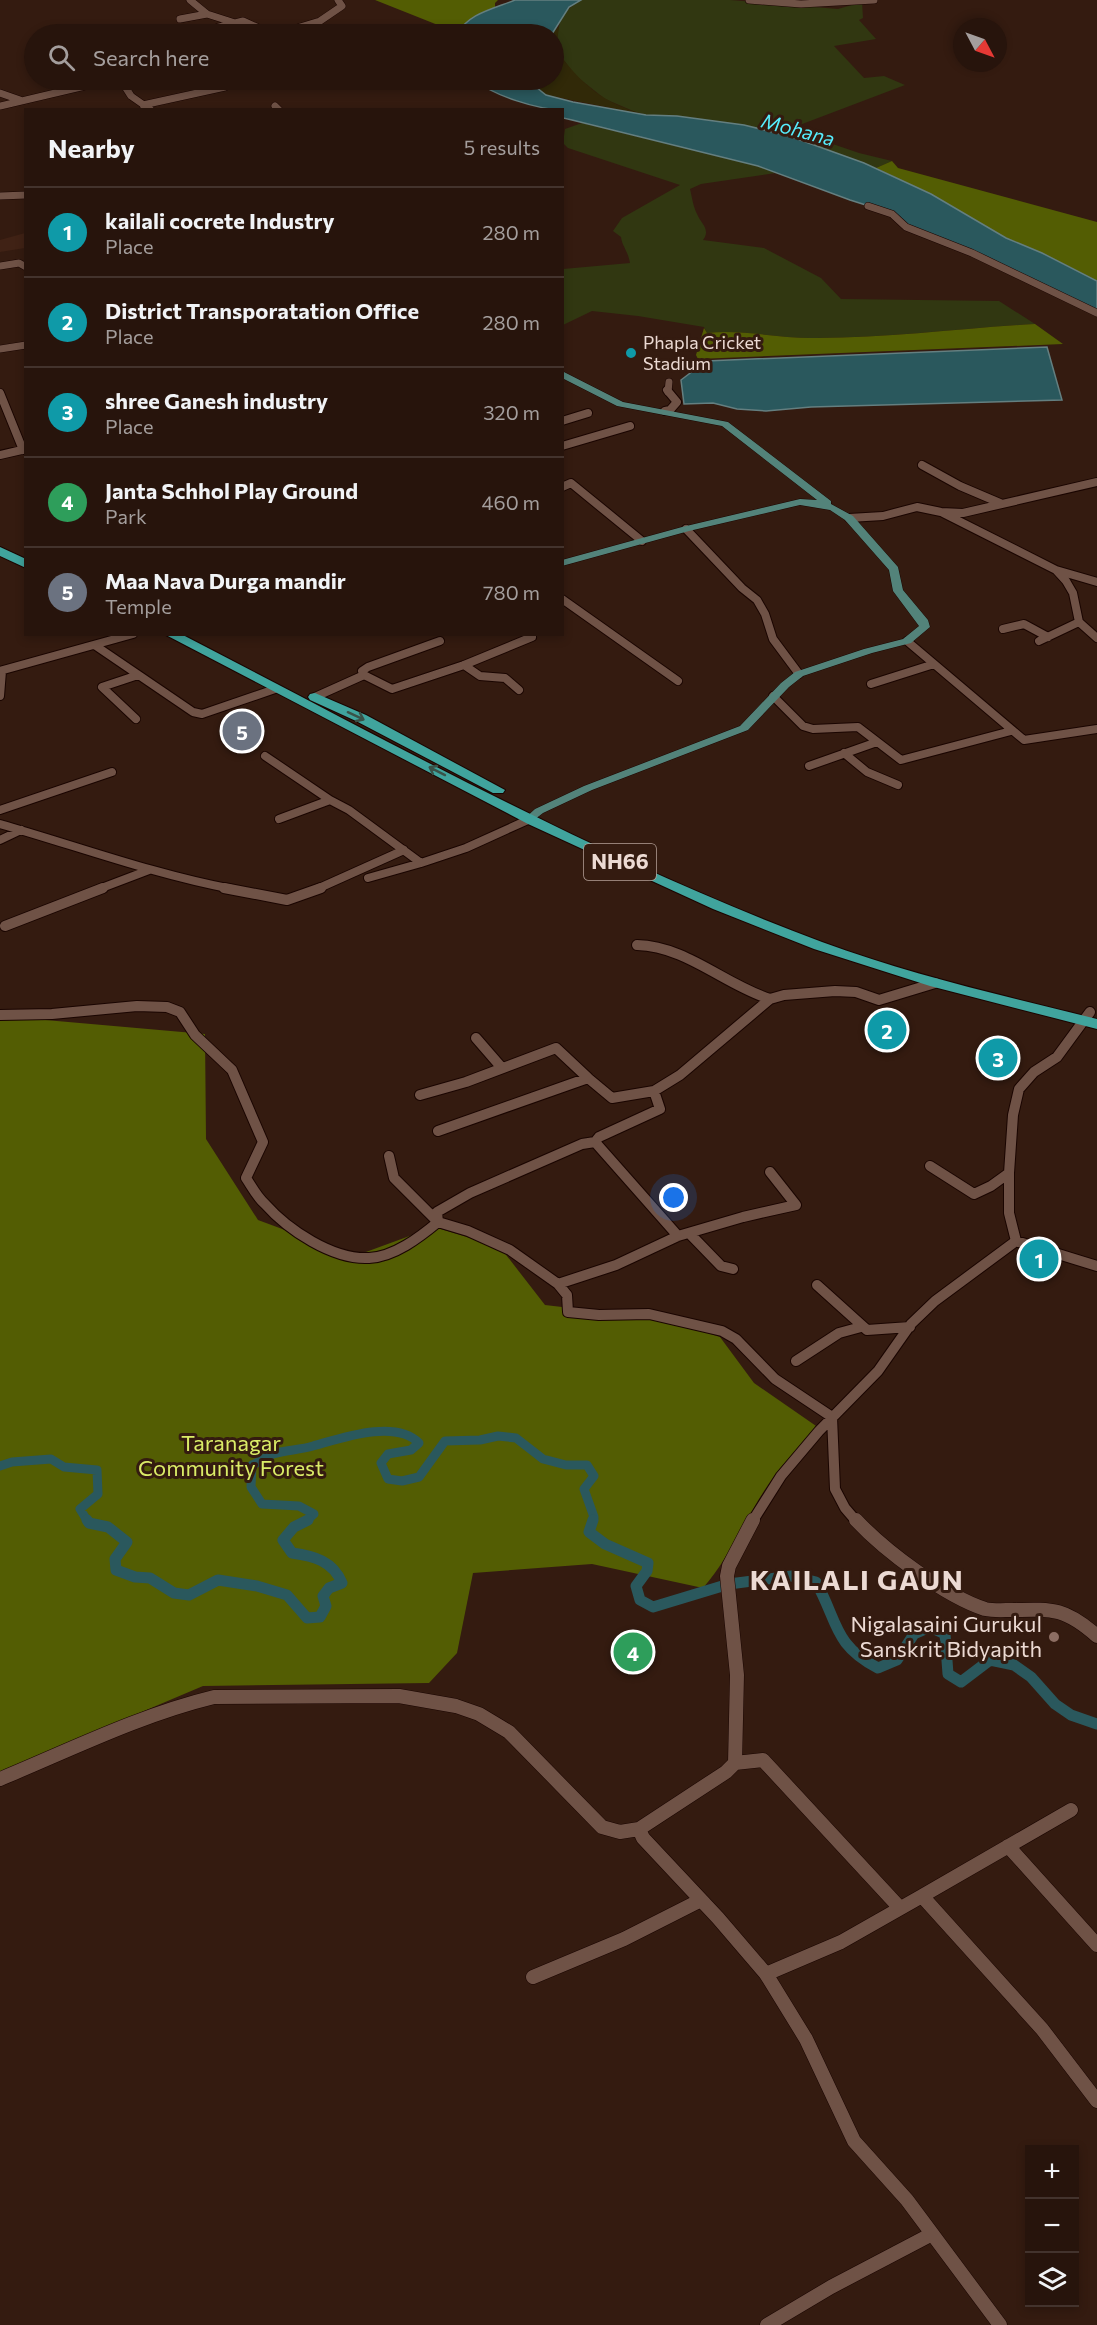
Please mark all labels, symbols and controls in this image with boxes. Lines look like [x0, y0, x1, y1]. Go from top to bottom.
north arrow [953, 18, 1007, 72]
search box [24, 24, 564, 90]
icon: search [45, 41, 78, 74]
text: Search here [93, 44, 209, 71]
water label: Mohana [759, 108, 838, 150]
text: Nearby [48, 132, 135, 163]
text: 5 results [464, 135, 540, 159]
text: kailali cocrete Industry [105, 207, 335, 234]
text: 1 [63, 220, 72, 244]
text: 280 m [482, 220, 540, 244]
text: Place [105, 234, 154, 258]
text: District Transporatation Office [105, 297, 419, 324]
text: 2 [62, 310, 73, 334]
text: 280 m [482, 310, 540, 334]
text: Place [105, 324, 154, 348]
place label: Phapla Cricket Stadium [643, 331, 761, 374]
marker: Phapla Cricket Stadium [624, 346, 638, 360]
text: shree Ganesh industry [105, 387, 328, 414]
text: 3 [62, 400, 73, 424]
text: 320 m [483, 400, 540, 424]
text: Place [105, 414, 154, 438]
text: Janta Schhol Play Ground [105, 477, 358, 504]
text: 4 [61, 490, 74, 514]
text: 460 m [482, 490, 540, 514]
text: Park [105, 504, 147, 528]
text: Maa Nava Durga mandir [105, 567, 346, 594]
text: 5 [62, 580, 73, 604]
text: 780 m [483, 580, 540, 604]
text: Temple [105, 594, 172, 618]
pin: 5 [222, 708, 262, 754]
one-way arrow [347, 711, 365, 723]
one-way arrow [429, 765, 446, 777]
road number: NH66 [584, 844, 656, 880]
pin: 2 [868, 1008, 906, 1052]
pin: 3 [978, 1036, 1018, 1080]
your location [659, 1183, 688, 1212]
pin: 1 [1020, 1236, 1058, 1282]
park label: Taranagar Community Forest [138, 1429, 324, 1481]
district label: KAILALI GAUN [750, 1562, 964, 1596]
place label: Nigalasaini Gurukul Sanskrit Bidyapith [850, 1610, 1042, 1662]
pin: 4 [614, 1630, 652, 1674]
marker: Nigalasaini Gurukul Sanskrit Bidyapith [1047, 1630, 1061, 1644]
map controls [1025, 2145, 1079, 2307]
button: + [1025, 2145, 1079, 2199]
button: − [1025, 2199, 1079, 2253]
button: layers [1025, 2253, 1079, 2307]

